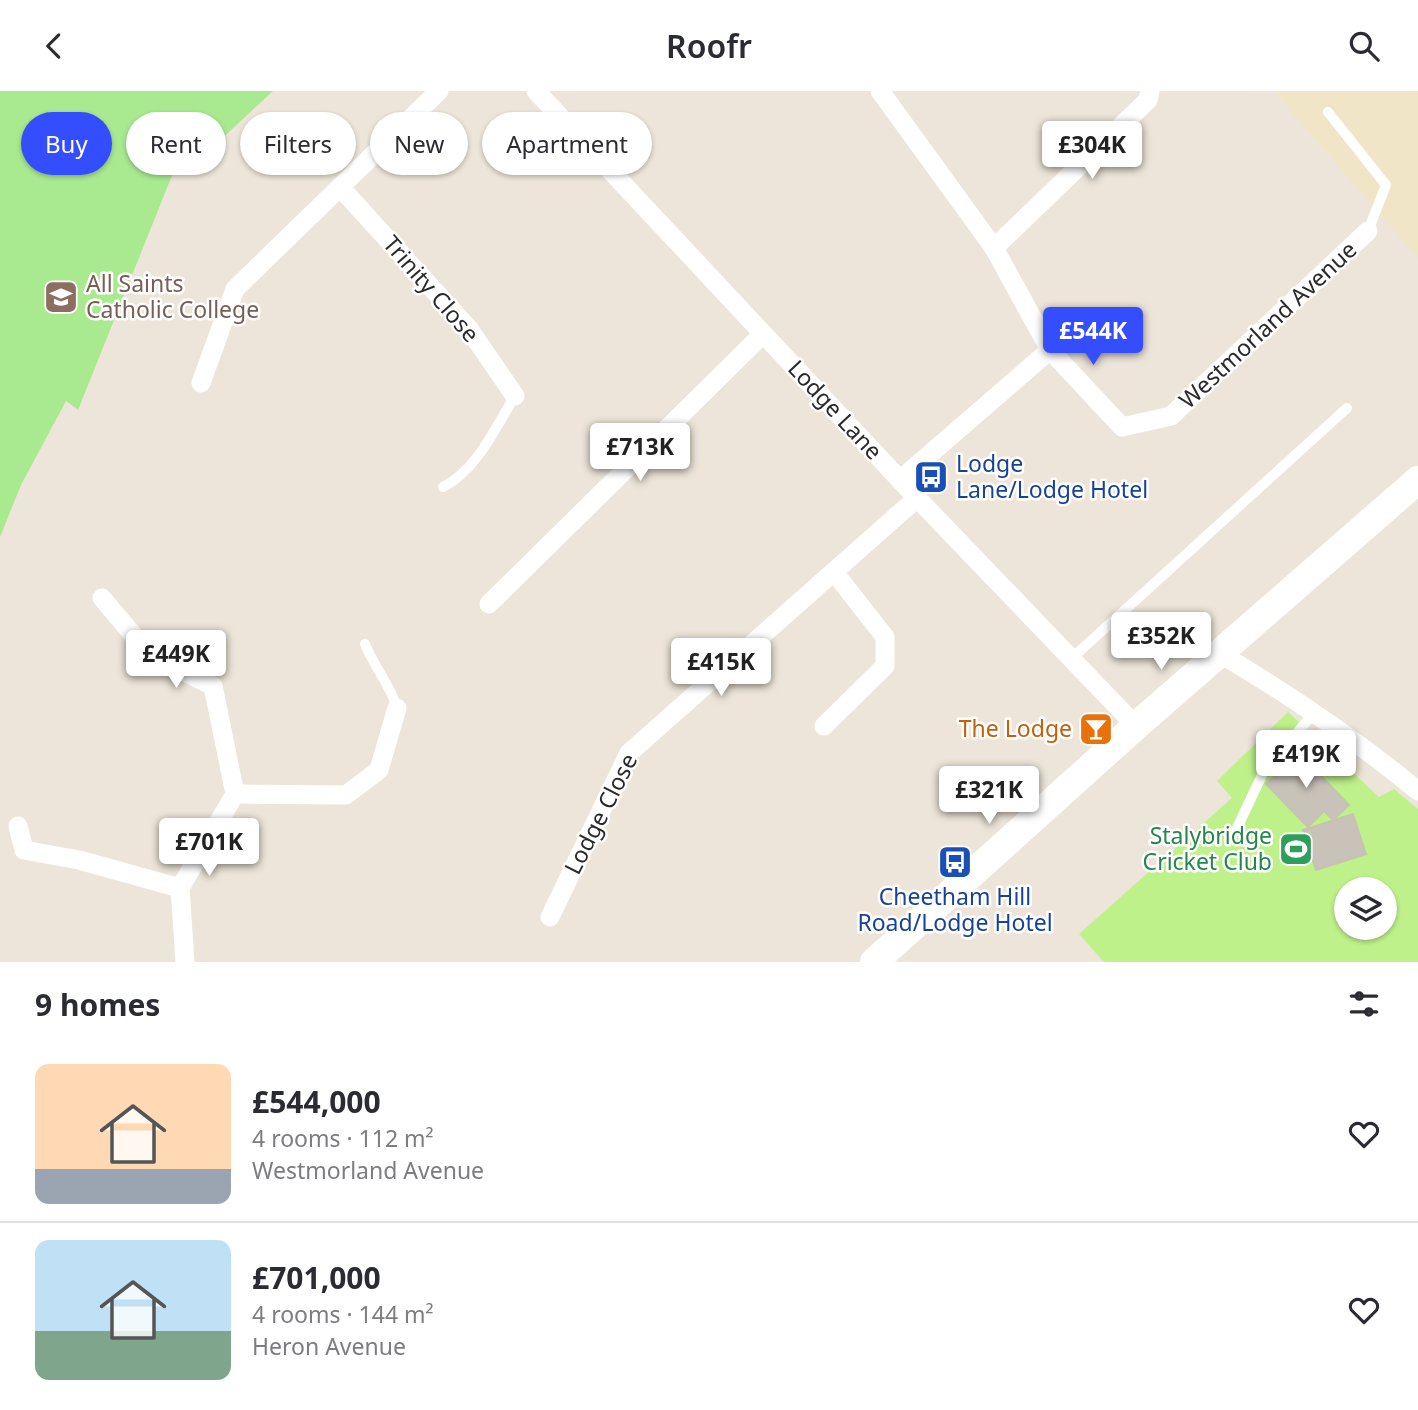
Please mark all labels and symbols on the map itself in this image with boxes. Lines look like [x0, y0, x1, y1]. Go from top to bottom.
pin: £304K [1043, 122, 1141, 181]
street label: Trinity Close [377, 228, 487, 349]
street label: Westmorland Avenue [1172, 233, 1363, 415]
place label: All Saints Catholic College [86, 267, 259, 325]
school or university icon: All Saints Catholic College [42, 278, 80, 316]
pin: £544K [1044, 307, 1142, 367]
street label: Lodge Lane [781, 353, 890, 466]
pin: £713K [591, 423, 689, 483]
place label: Lodge Lane/Lodge Hotel [956, 447, 1148, 505]
bus stop icon: Lodge Lane/Lodge Hotel [912, 458, 950, 496]
pin: £352K [1112, 613, 1210, 672]
pin: £449K [127, 631, 225, 690]
pin: £415K [672, 639, 770, 698]
bar icon: The Lodge [1077, 710, 1115, 748]
place label: The Lodge [959, 712, 1072, 744]
pin: £419K [1257, 731, 1355, 790]
street label: Lodge Close [556, 748, 644, 879]
pin: £321K [940, 767, 1038, 826]
pin: £701K [160, 819, 258, 878]
place label: Stalybridge Cricket Club [1143, 819, 1272, 877]
sports icon: Stalybridge Cricket Club [1277, 830, 1315, 868]
bus stop icon: Cheetham Hill Road/Lodge Hotel [936, 843, 974, 881]
place label: Cheetham Hill Road/Lodge Hotel [857, 880, 1053, 938]

